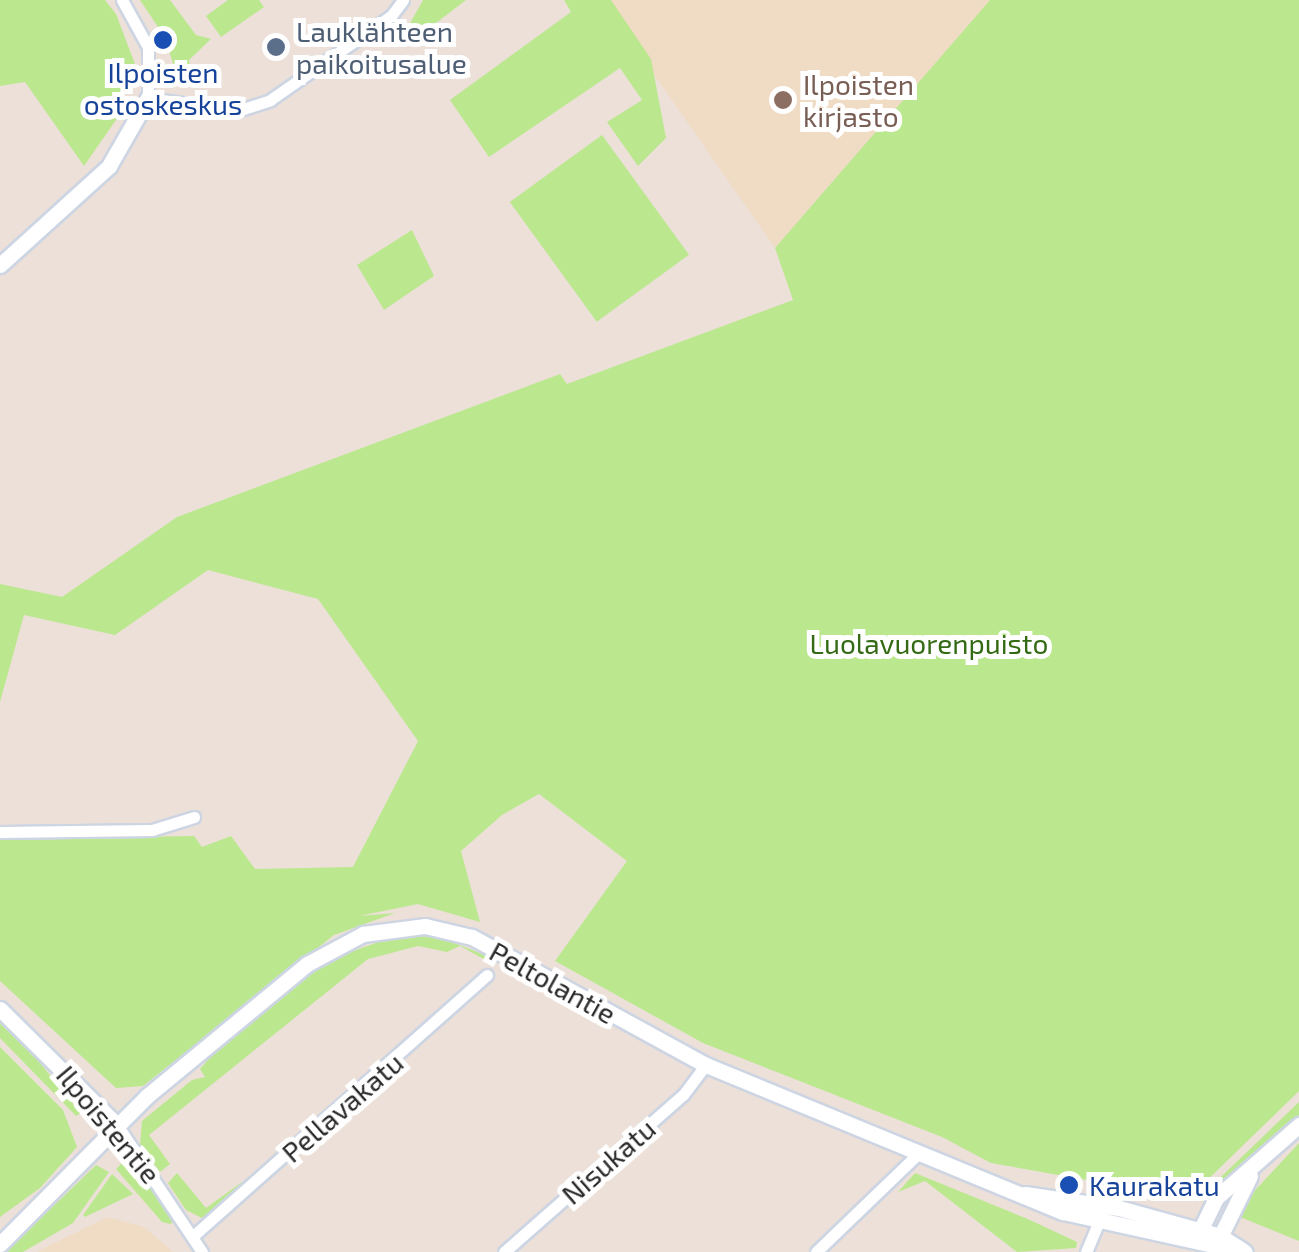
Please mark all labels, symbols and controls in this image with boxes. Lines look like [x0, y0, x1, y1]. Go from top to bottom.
place label: Lauklähteen paikoitusalue [296, 14, 467, 80]
marker: Ilpoisten ostoskeskus [152, 29, 174, 51]
marker: Lauklähteen paikoitusalue [265, 36, 287, 58]
place label: Ilpoisten ostoskeskus [84, 55, 242, 121]
place label: Ilpoisten kirjasto [803, 67, 914, 133]
marker: Ilpoisten kirjasto [772, 89, 794, 111]
park label: Luolavuorenpuisto [810, 626, 1048, 660]
street label: Peltolantie [484, 934, 622, 1030]
street label: Pellavakatu [274, 1045, 410, 1169]
street label: Ilpoistentie [50, 1058, 168, 1190]
street label: Nisukatu [554, 1111, 662, 1211]
place label: Kaurakatu [1089, 1168, 1220, 1202]
marker: Kaurakatu [1058, 1174, 1080, 1196]

